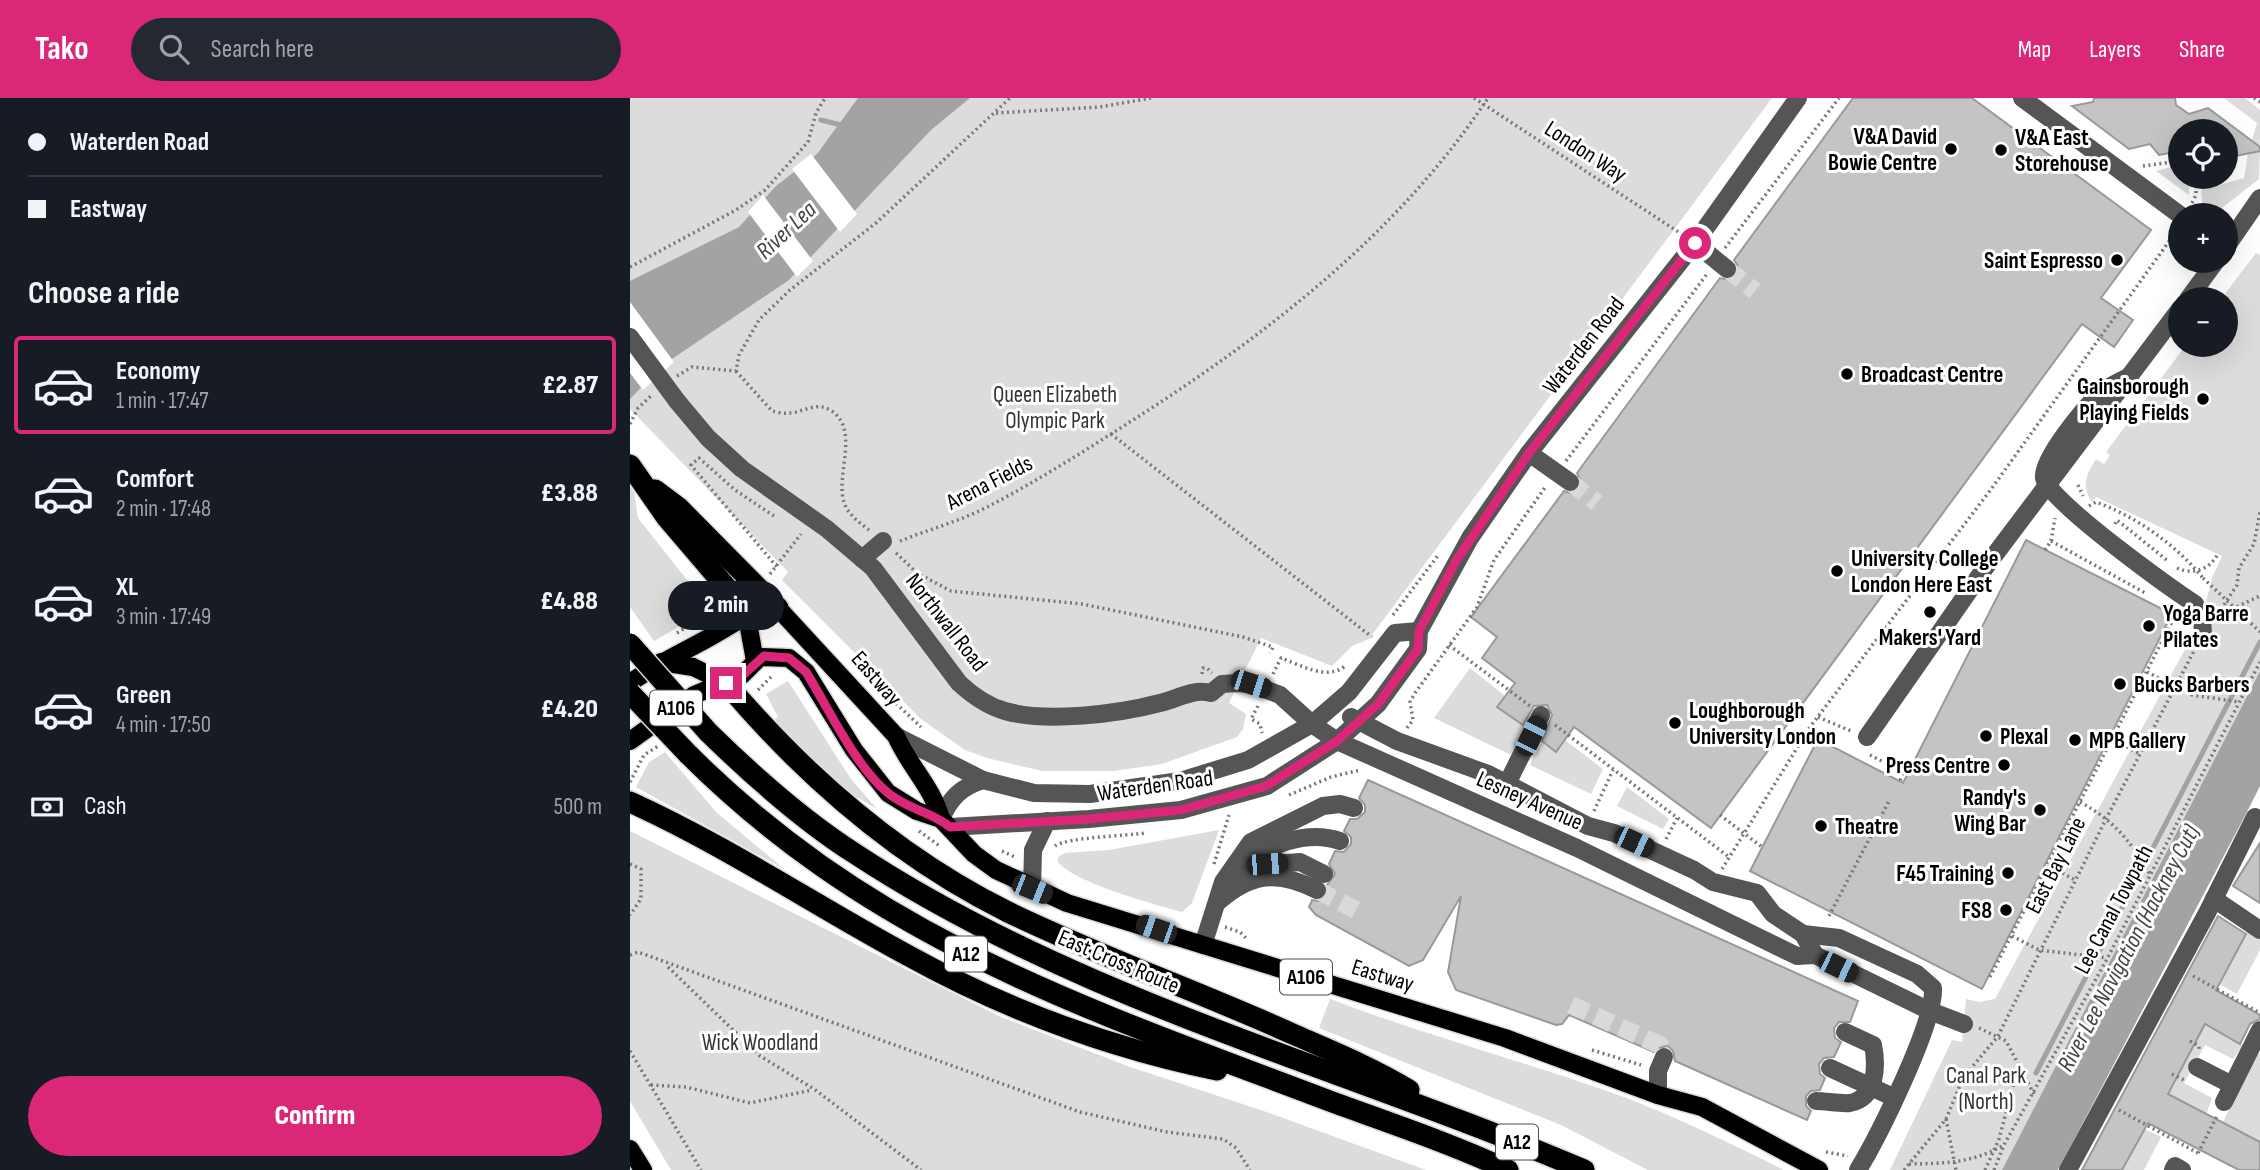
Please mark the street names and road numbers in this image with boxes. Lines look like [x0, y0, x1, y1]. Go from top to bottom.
street label: London Way [1539, 115, 1632, 189]
street label: Waterden Road [1537, 291, 1631, 400]
street label: Arena Fields [941, 449, 1037, 517]
street label: Northwall Road [899, 568, 993, 677]
street label: Eastway [845, 646, 908, 712]
road number: A106 [650, 690, 702, 726]
street label: Waterden Road [1096, 764, 1215, 808]
street label: Lesney Avenue [1472, 765, 1587, 837]
street label: East Bay Lane [2020, 812, 2092, 919]
street label: Lee Canal Towpath [2068, 840, 2160, 979]
street label: East Cross Route [1054, 924, 1184, 1000]
road number: A12 [945, 936, 987, 972]
street label: Eastway [1348, 953, 1417, 999]
road number: A106 [1280, 960, 1332, 994]
road number: A12 [1496, 1124, 1538, 1160]

